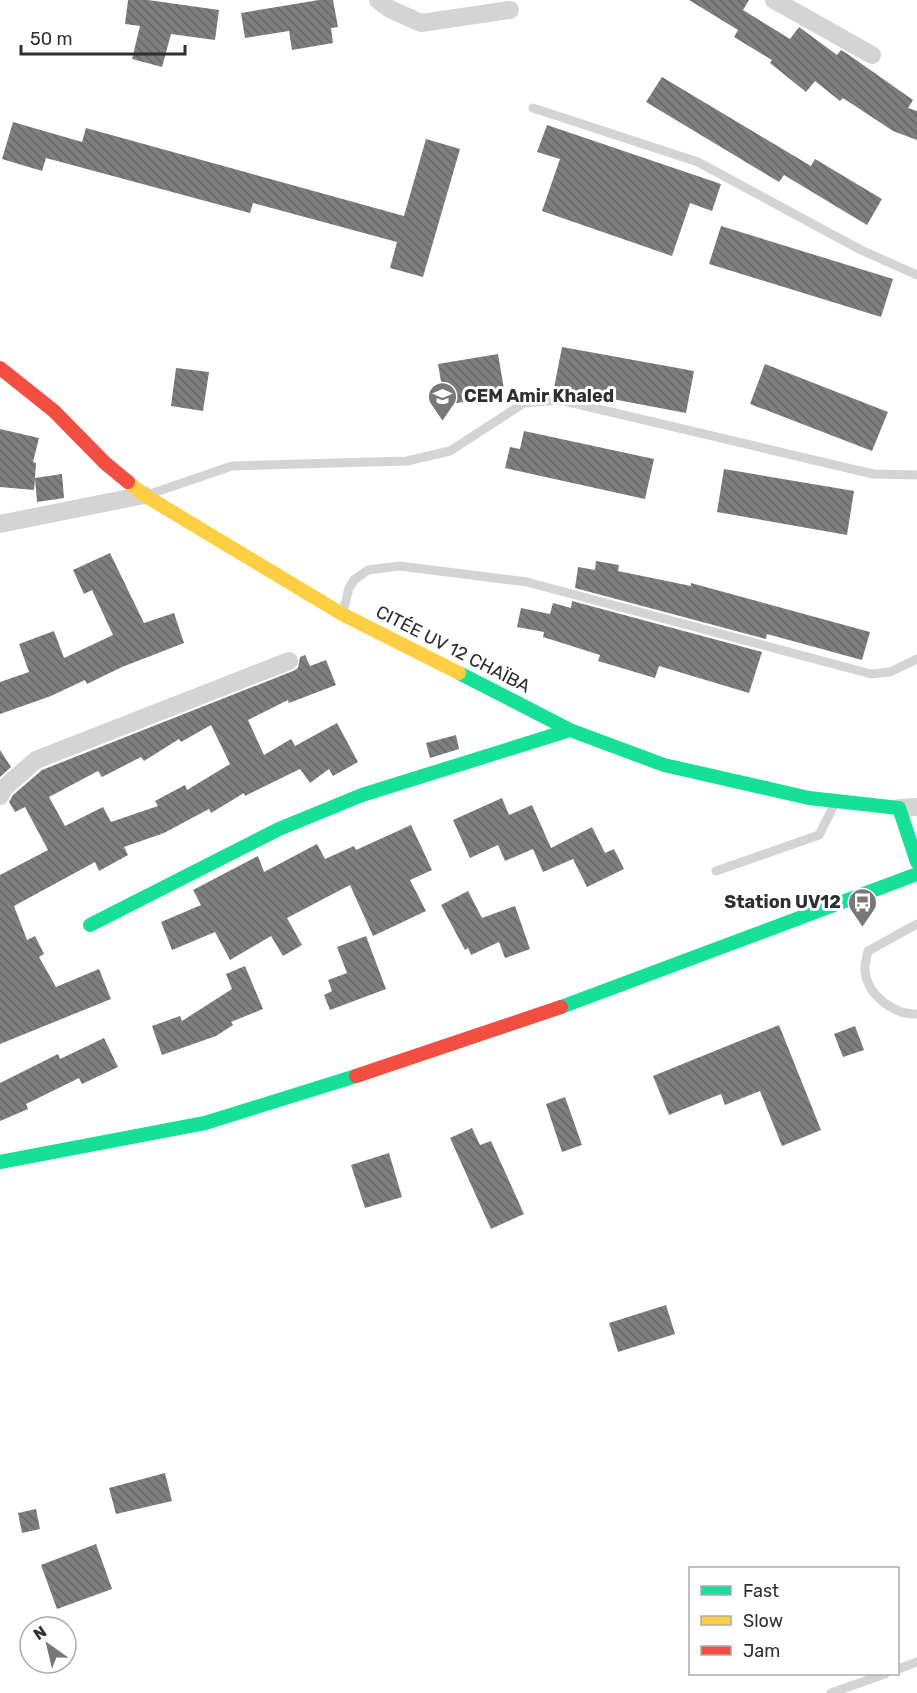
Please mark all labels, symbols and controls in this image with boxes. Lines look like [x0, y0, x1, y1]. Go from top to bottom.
scale bar [21, 18, 184, 56]
text: 50 m [30, 28, 73, 50]
school or university icon: CEM Amir Khaled [427, 380, 459, 422]
place label: CEM Amir Khaled [464, 385, 614, 407]
street label: CITÉE UV 12 CHAÏBA [372, 601, 534, 697]
bus stop icon: Station UV12 [846, 886, 878, 928]
place label: Station UV12 [724, 891, 841, 913]
legend [689, 1567, 899, 1675]
text: Fast [743, 1580, 779, 1602]
text: Slow [743, 1610, 783, 1632]
north arrow [18, 1615, 78, 1675]
text: N [30, 1622, 50, 1644]
text: Jam [743, 1640, 780, 1662]

